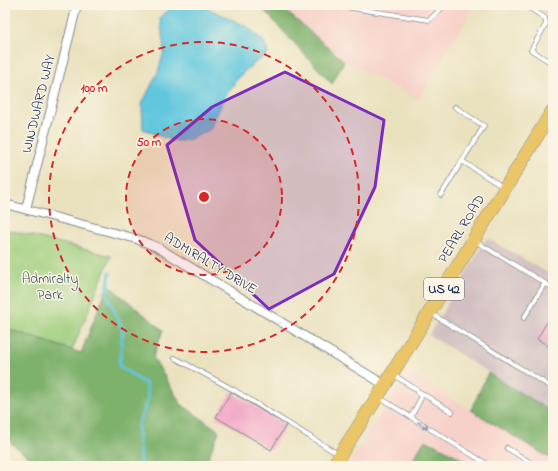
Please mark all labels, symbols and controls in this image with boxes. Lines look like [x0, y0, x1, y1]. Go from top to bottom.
street label: WINDWARD WAY [17, 52, 62, 155]
text: 100 m [81, 80, 108, 98]
text: 50 m [137, 134, 162, 152]
centre of rings [197, 190, 211, 204]
street label: PEARL ROAD [433, 191, 491, 267]
street label: ADMIRALTY DRIVE [159, 228, 261, 300]
park label: Admiralty Park [22, 269, 79, 306]
road number: US 42 [424, 278, 464, 300]
one-way arrow [417, 421, 428, 429]

